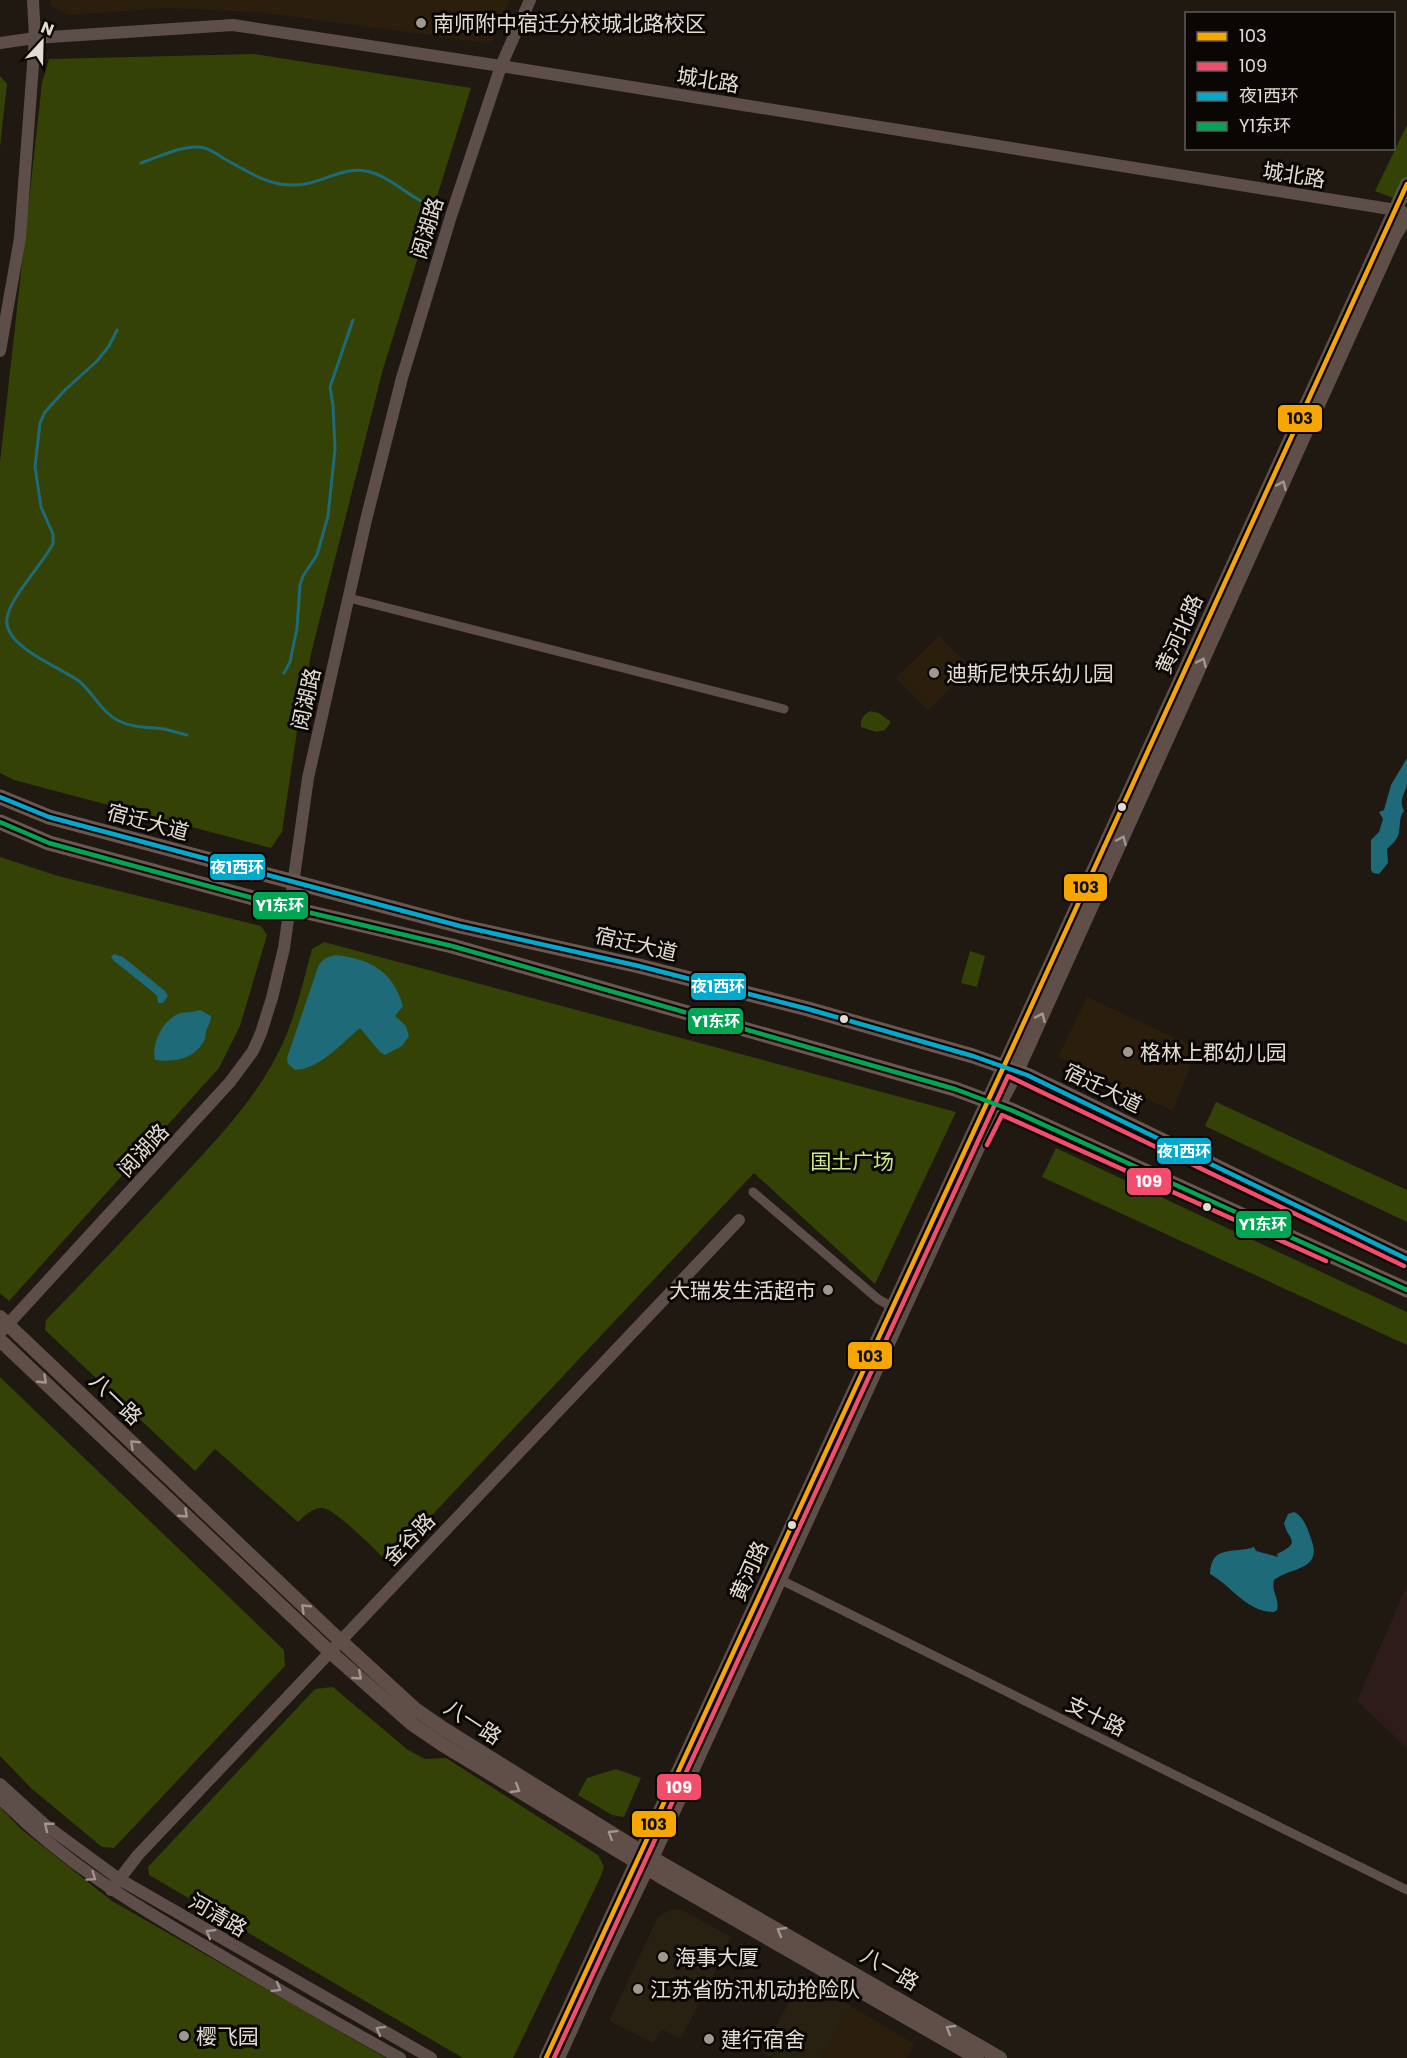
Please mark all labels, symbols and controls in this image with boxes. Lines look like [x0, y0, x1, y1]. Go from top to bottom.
place label: 南师附中宿迁分校城北路校区 [433, 9, 706, 38]
north arrow [12, 12, 72, 72]
legend [1185, 12, 1395, 150]
text: N [38, 16, 57, 41]
marker: 南师附中宿迁分校城北路校区 [414, 16, 428, 30]
text: 103 [1239, 23, 1267, 48]
text: 109 [1239, 53, 1267, 78]
street label: 城北路 [675, 61, 741, 99]
text: 夜1西环 [1239, 83, 1299, 108]
text: Y1东环 [1239, 113, 1291, 138]
street label: 城北路 [1261, 156, 1327, 194]
street label: 阅湖路 [404, 194, 450, 262]
line badge: 103 [1277, 404, 1323, 433]
text: 103 [1287, 407, 1313, 430]
one-way arrow [1275, 480, 1287, 491]
street label: 黄河北路 [1149, 590, 1209, 678]
one-way arrow [1195, 658, 1207, 669]
place label: 迪斯尼快乐幼儿园 [946, 659, 1114, 688]
street label: 阅湖路 [285, 665, 327, 733]
marker: 迪斯尼快乐幼儿园 [927, 666, 941, 680]
street label: 宿迁大道 [104, 797, 192, 847]
unlabelled marker [1116, 801, 1128, 813]
one-way arrow [1114, 835, 1126, 846]
line badge: 夜1西环 [209, 853, 266, 881]
text: 夜1西环 [210, 856, 264, 879]
line badge: 103 [1063, 873, 1108, 902]
text: 103 [1073, 876, 1099, 899]
line badge: Y1东环 [252, 891, 309, 920]
text: Y1东环 [256, 894, 304, 917]
street label: 宿迁大道 [592, 920, 680, 968]
line badge: 夜1西环 [690, 972, 747, 1001]
text: 夜1西环 [691, 975, 745, 998]
line badge: Y1东环 [687, 1007, 744, 1035]
text: Y1东环 [692, 1010, 740, 1033]
unlabelled marker [838, 1013, 850, 1025]
one-way arrow [1033, 1013, 1045, 1024]
place label: 格林上郡幼儿园 [1140, 1038, 1287, 1067]
marker: 格林上郡幼儿园 [1121, 1045, 1135, 1059]
street label: 宿迁大道 [1059, 1057, 1147, 1119]
street label: 阅湖路 [111, 1117, 175, 1183]
line badge: 夜1西环 [1156, 1137, 1212, 1165]
text: 夜1西环 [1157, 1140, 1211, 1163]
park label: 国土广场 [810, 1147, 894, 1176]
line badge: 109 [1126, 1167, 1172, 1196]
text: 109 [1136, 1170, 1162, 1193]
unlabelled marker [1201, 1201, 1213, 1213]
line badge: Y1东环 [1235, 1210, 1292, 1239]
text: Y1东环 [1239, 1213, 1287, 1236]
place label: 大瑞发生活超市 [669, 1276, 816, 1305]
marker: 大瑞发生活超市 [821, 1283, 835, 1297]
line badge: 103 [847, 1341, 893, 1370]
text: 103 [857, 1345, 883, 1368]
street label: 八一路 [83, 1367, 149, 1431]
one-way arrow [35, 1373, 46, 1384]
one-way arrow [130, 1440, 140, 1451]
street label: 金谷路 [377, 1506, 441, 1572]
one-way arrow [177, 1507, 188, 1518]
unlabelled marker [786, 1519, 798, 1531]
street label: 黄河路 [723, 1536, 775, 1606]
one-way arrow [301, 1604, 312, 1615]
one-way arrow [351, 1669, 361, 1680]
street label: 支十路 [1061, 1689, 1131, 1743]
street label: 八一路 [439, 1693, 507, 1751]
line badge: 109 [656, 1773, 702, 1801]
text: 109 [666, 1776, 692, 1799]
one-way arrow [510, 1782, 520, 1794]
line badge: 103 [631, 1810, 677, 1838]
text: 103 [641, 1813, 667, 1836]
one-way arrow [43, 1823, 54, 1834]
one-way arrow [608, 1829, 618, 1841]
one-way arrow [86, 1870, 97, 1881]
street label: 河清路 [183, 1887, 253, 1943]
one-way arrow [777, 1927, 787, 1939]
one-way arrow [206, 1929, 216, 1940]
street label: 八一路 [855, 1941, 925, 1997]
place label: 海事大厦 [675, 1943, 759, 1972]
marker: 海事大厦 [656, 1950, 670, 1964]
place label: 江苏省防汛机动抢险队 [650, 1975, 860, 2004]
one-way arrow [271, 1981, 282, 1993]
marker: 江苏省防汛机动抢险队 [631, 1982, 645, 1996]
place label: 樱飞园 [196, 2022, 259, 2051]
one-way arrow [946, 2024, 956, 2036]
place label: 建行宿舍 [721, 2025, 805, 2054]
one-way arrow [376, 2026, 386, 2037]
marker: 樱飞园 [177, 2029, 191, 2043]
marker: 建行宿舍 [702, 2032, 716, 2046]

